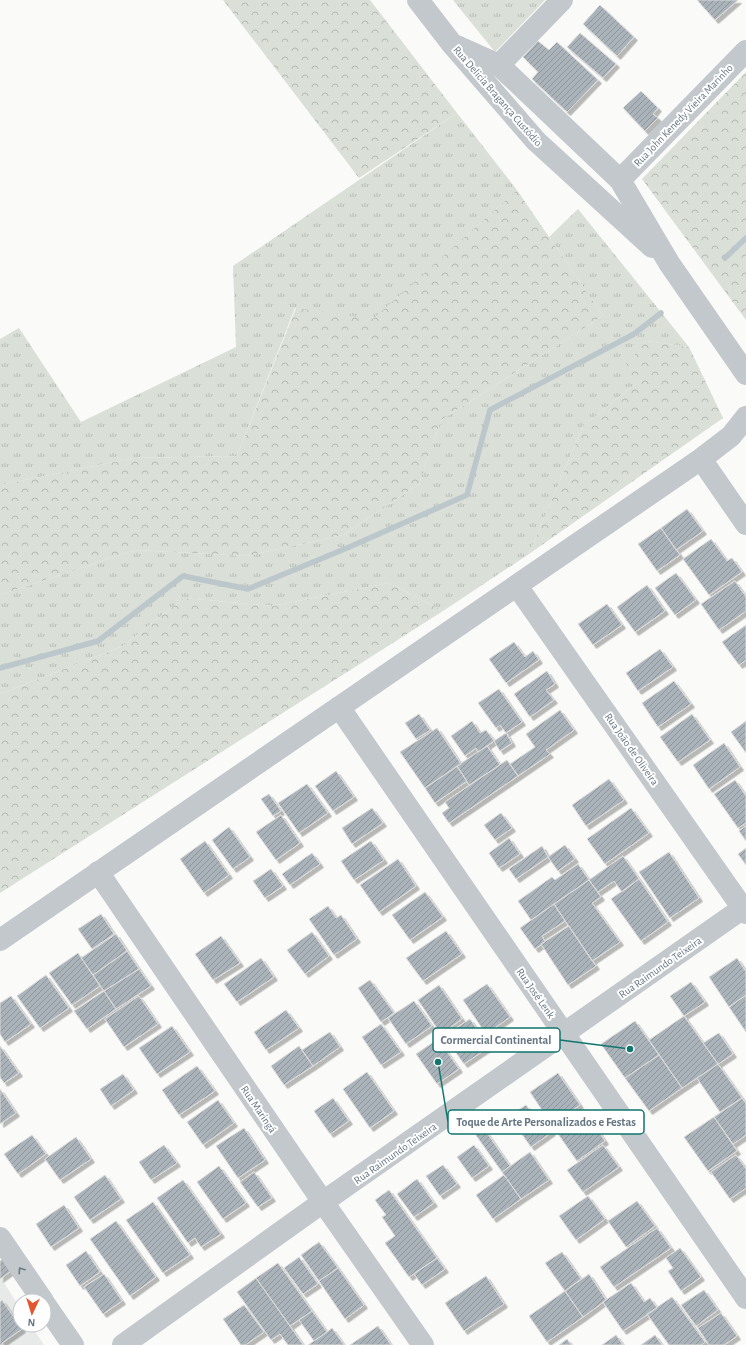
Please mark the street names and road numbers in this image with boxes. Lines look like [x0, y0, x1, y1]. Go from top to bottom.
street label: Rua Delicia Bragança Custódio [451, 44, 544, 149]
street label: Rua John Kenedy Vieira Marinho [632, 62, 735, 169]
street label: Rua João de Oliveira [603, 711, 660, 787]
street label: Rua Raimundo Teixeira [617, 935, 704, 1000]
street label: Rua José Lenk [514, 966, 557, 1020]
street label: Rua Maringá [239, 1084, 278, 1135]
street label: Rua Raimundo Teixeira [352, 1121, 439, 1186]

